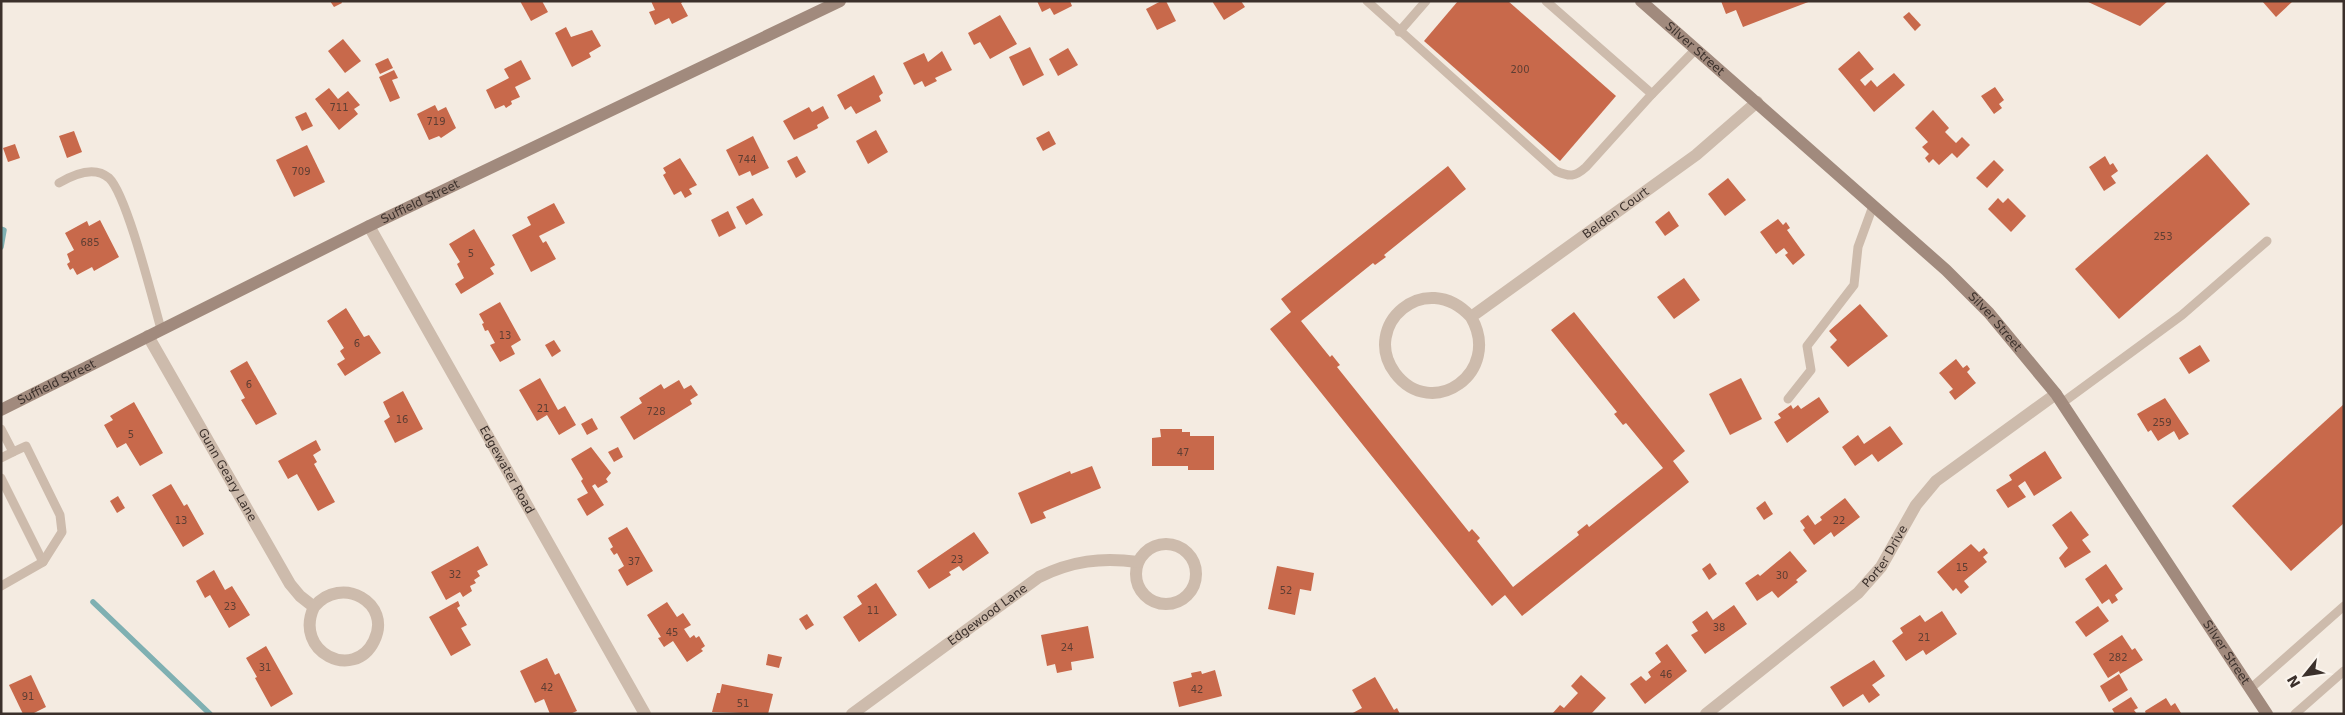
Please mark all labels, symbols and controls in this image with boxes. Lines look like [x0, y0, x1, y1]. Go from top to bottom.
street label: Silver Street [1663, 19, 1728, 79]
house number: 200 [1510, 64, 1530, 75]
house number: 711 [329, 102, 349, 113]
house number: 719 [426, 116, 446, 127]
house number: 744 [737, 154, 757, 165]
house number: 709 [291, 166, 311, 177]
street label: Suffield Street [378, 177, 462, 226]
street label: Belden Court [1580, 184, 1652, 241]
house number: 253 [2153, 231, 2173, 242]
house number: 685 [80, 237, 100, 248]
house number: 5 [468, 248, 474, 259]
street label: Silver Street [1965, 289, 2025, 354]
house number: 13 [499, 330, 511, 341]
house number: 6 [354, 338, 360, 349]
street label: Suffield Street [15, 357, 98, 408]
house number: 6 [246, 379, 252, 390]
house number: 21 [537, 403, 549, 414]
house number: 728 [646, 406, 666, 417]
house number: 16 [396, 414, 408, 425]
house number: 259 [2152, 417, 2172, 428]
street label: Edgewater Road [477, 423, 537, 516]
street label: Gunn Geary Lane [195, 426, 260, 524]
house number: 5 [128, 429, 134, 440]
house number: 47 [1177, 447, 1189, 458]
house number: 13 [175, 515, 187, 526]
house number: 22 [1833, 515, 1845, 526]
street label: Porter Drive [1859, 523, 1910, 590]
house number: 23 [951, 554, 963, 565]
house number: 37 [628, 556, 640, 567]
house number: 15 [1956, 562, 1968, 573]
house number: 32 [449, 569, 461, 580]
house number: 30 [1776, 570, 1788, 581]
street label: Edgewood Lane [945, 581, 1030, 649]
house number: 52 [1280, 585, 1292, 596]
house number: 23 [224, 601, 236, 612]
house number: 11 [867, 605, 879, 616]
street label: Silver Street [2200, 618, 2253, 687]
house number: 38 [1713, 622, 1725, 633]
house number: 45 [666, 627, 678, 638]
house number: 21 [1918, 632, 1930, 643]
house number: 24 [1061, 642, 1073, 653]
north arrow [2280, 650, 2330, 700]
house number: 282 [2108, 652, 2128, 663]
house number: 31 [259, 662, 271, 673]
house number: 46 [1660, 669, 1672, 680]
text: N [2284, 672, 2304, 691]
house number: 42 [541, 682, 553, 693]
house number: 42 [1191, 684, 1203, 695]
house number: 91 [22, 691, 34, 702]
house number: 51 [737, 698, 749, 709]

